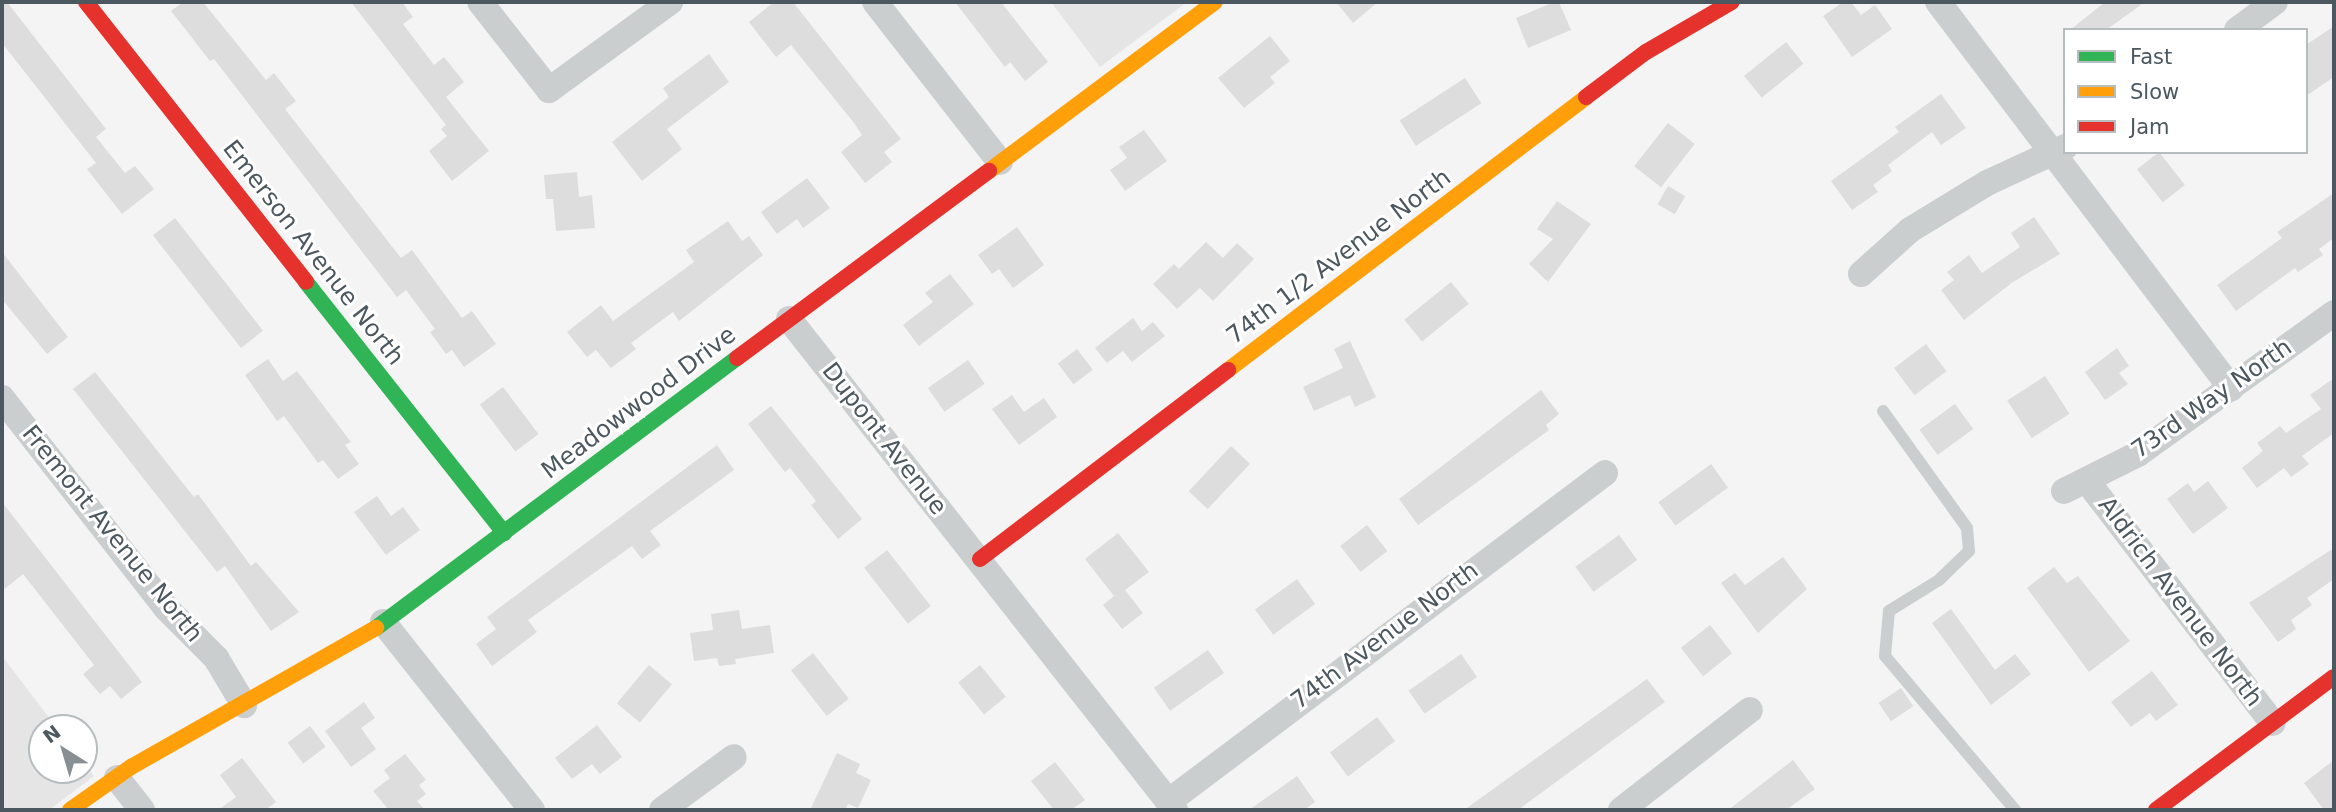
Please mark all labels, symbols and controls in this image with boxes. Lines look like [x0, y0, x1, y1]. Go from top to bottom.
legend [2063, 28, 2308, 154]
text: Fast [2130, 45, 2172, 69]
text: Slow [2130, 80, 2179, 104]
text: Jam [2130, 115, 2170, 139]
street label: Emerson Avenue North [216, 135, 410, 371]
street label: 74th 1/2 Avenue North [1221, 163, 1457, 351]
street label: Meadowwood Drive [536, 321, 742, 485]
street label: 73rd Way North [2126, 333, 2298, 465]
street label: Dupont Avenue [816, 357, 952, 521]
street label: Fremont Avenue North [16, 420, 208, 648]
street label: Aldrich Avenue North [2092, 492, 2268, 712]
street label: 74th Avenue North [1286, 556, 1484, 716]
north arrow [28, 714, 98, 784]
text: N [39, 720, 65, 747]

